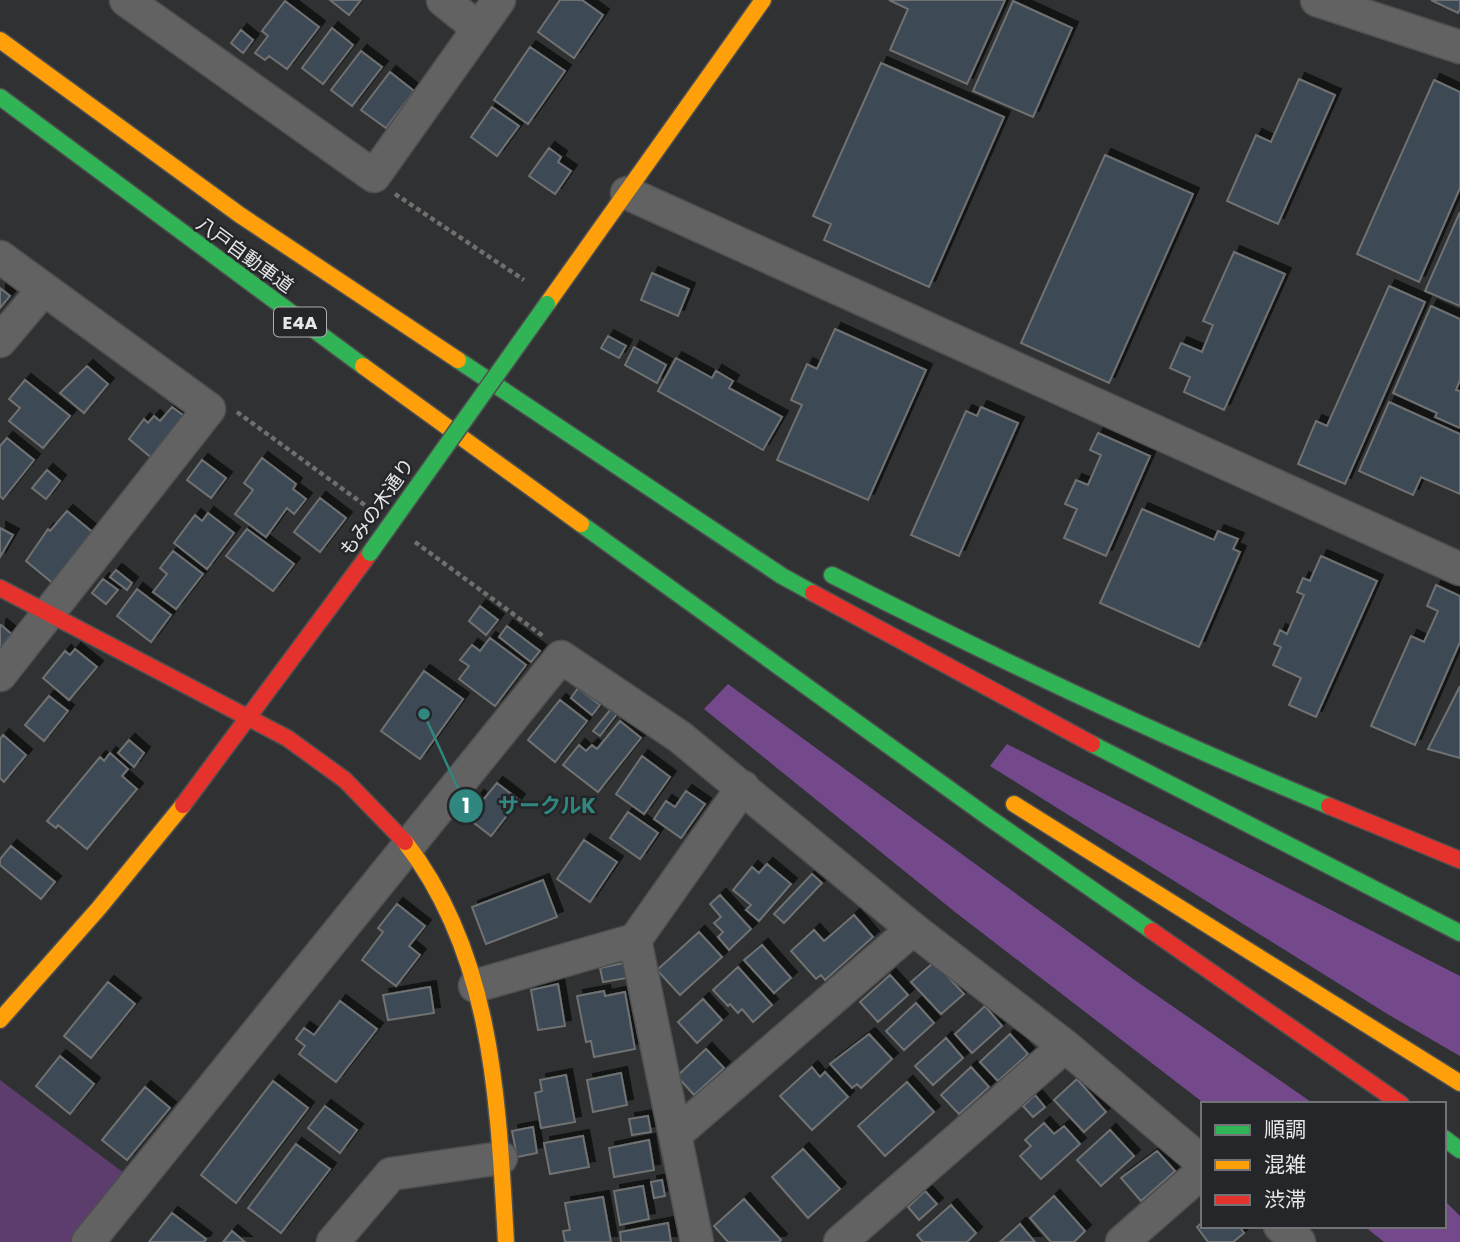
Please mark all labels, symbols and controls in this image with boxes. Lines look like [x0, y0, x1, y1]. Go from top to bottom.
street label: 八戸自動車道 [191, 211, 299, 299]
road number: E4A [274, 308, 326, 336]
street label: もみの木通り [333, 453, 421, 561]
callout: サークルK [449, 785, 610, 827]
text: 1 [462, 791, 470, 820]
text: サークルK [498, 791, 596, 820]
legend [1201, 1102, 1446, 1228]
text: 順調 [1264, 1115, 1306, 1144]
text: 混雑 [1264, 1150, 1306, 1179]
text: 渋滞 [1264, 1185, 1306, 1214]

